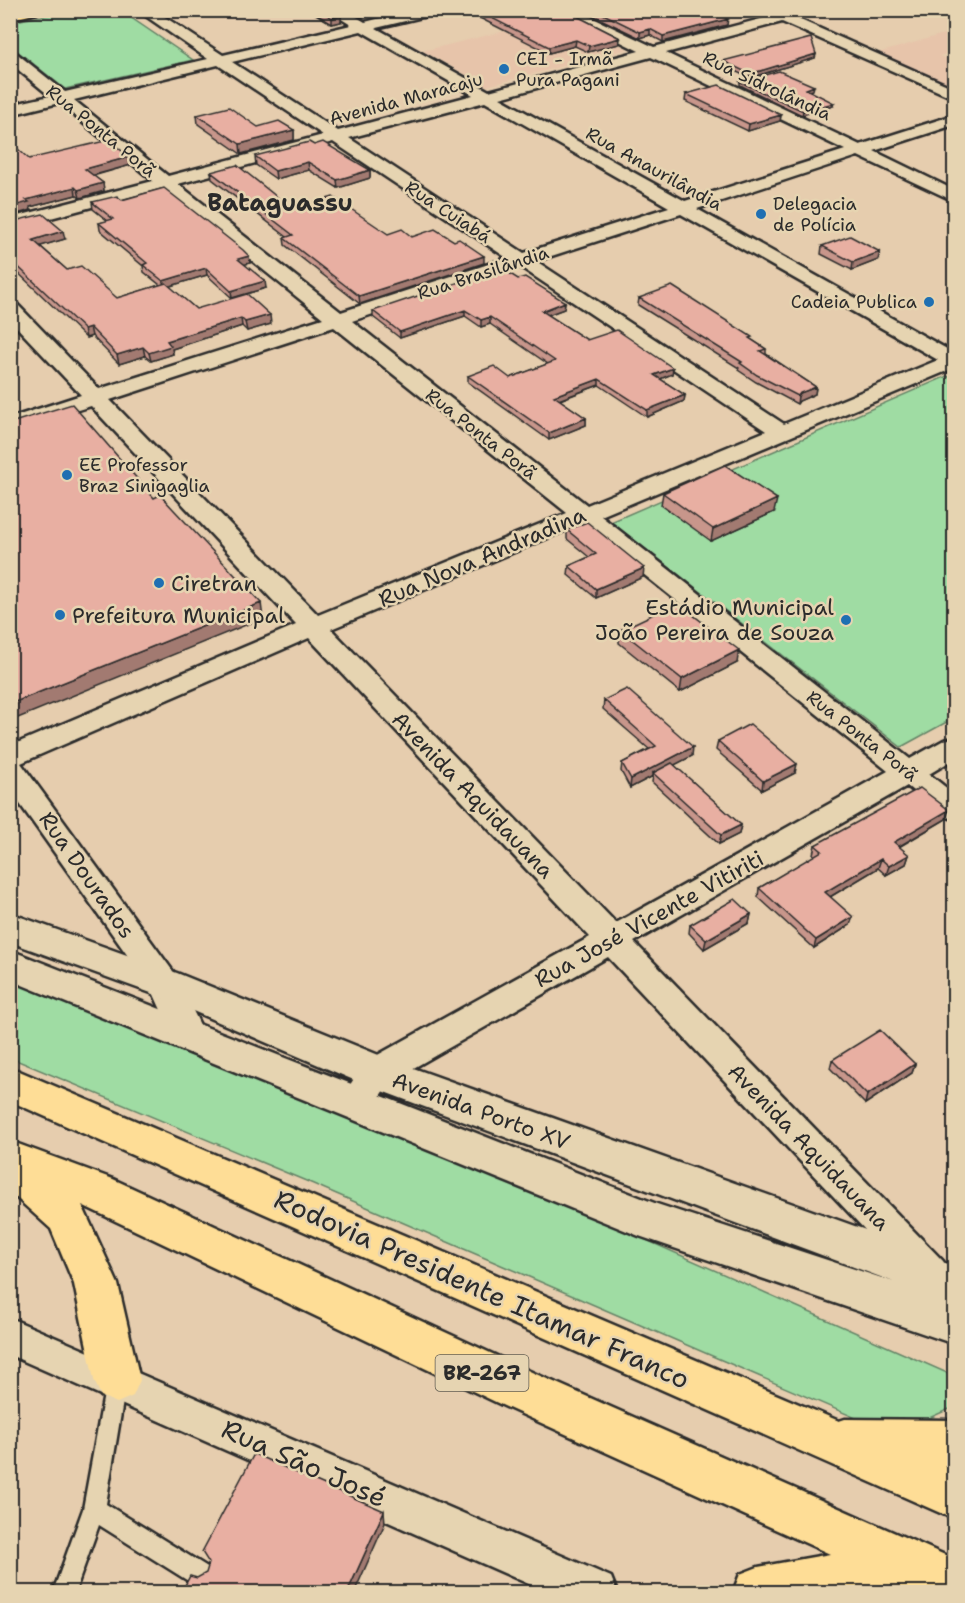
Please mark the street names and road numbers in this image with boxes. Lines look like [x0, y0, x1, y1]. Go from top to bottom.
street label: Rua Sidrolândia [699, 46, 835, 126]
street label: Avenida Maracaju [327, 67, 485, 131]
street label: Rua Ponta Porã [41, 79, 161, 183]
street label: Rua Anaurilândia [582, 122, 726, 216]
street label: Rua Cuiabá [400, 175, 496, 249]
street label: Rua Brasilândia [414, 240, 552, 306]
street label: Rua Ponta Porã [420, 383, 542, 485]
street label: Rua Nova Andradina [374, 500, 590, 614]
street label: Rua Ponta Porã [801, 685, 923, 787]
street label: Avenida Aquidauana [386, 705, 561, 885]
street label: Rua Dourados [32, 806, 142, 944]
street label: Rua José Vicente Vitiriti [529, 844, 769, 994]
street label: Avenida Aquidauana [722, 1057, 897, 1237]
street label: Avenida Porto XV [388, 1065, 574, 1157]
street label: Rodovia Presidente Itamar Franco [268, 1180, 696, 1398]
road number: BR-267 [436, 1355, 528, 1391]
street label: Rua São José [216, 1410, 392, 1516]

